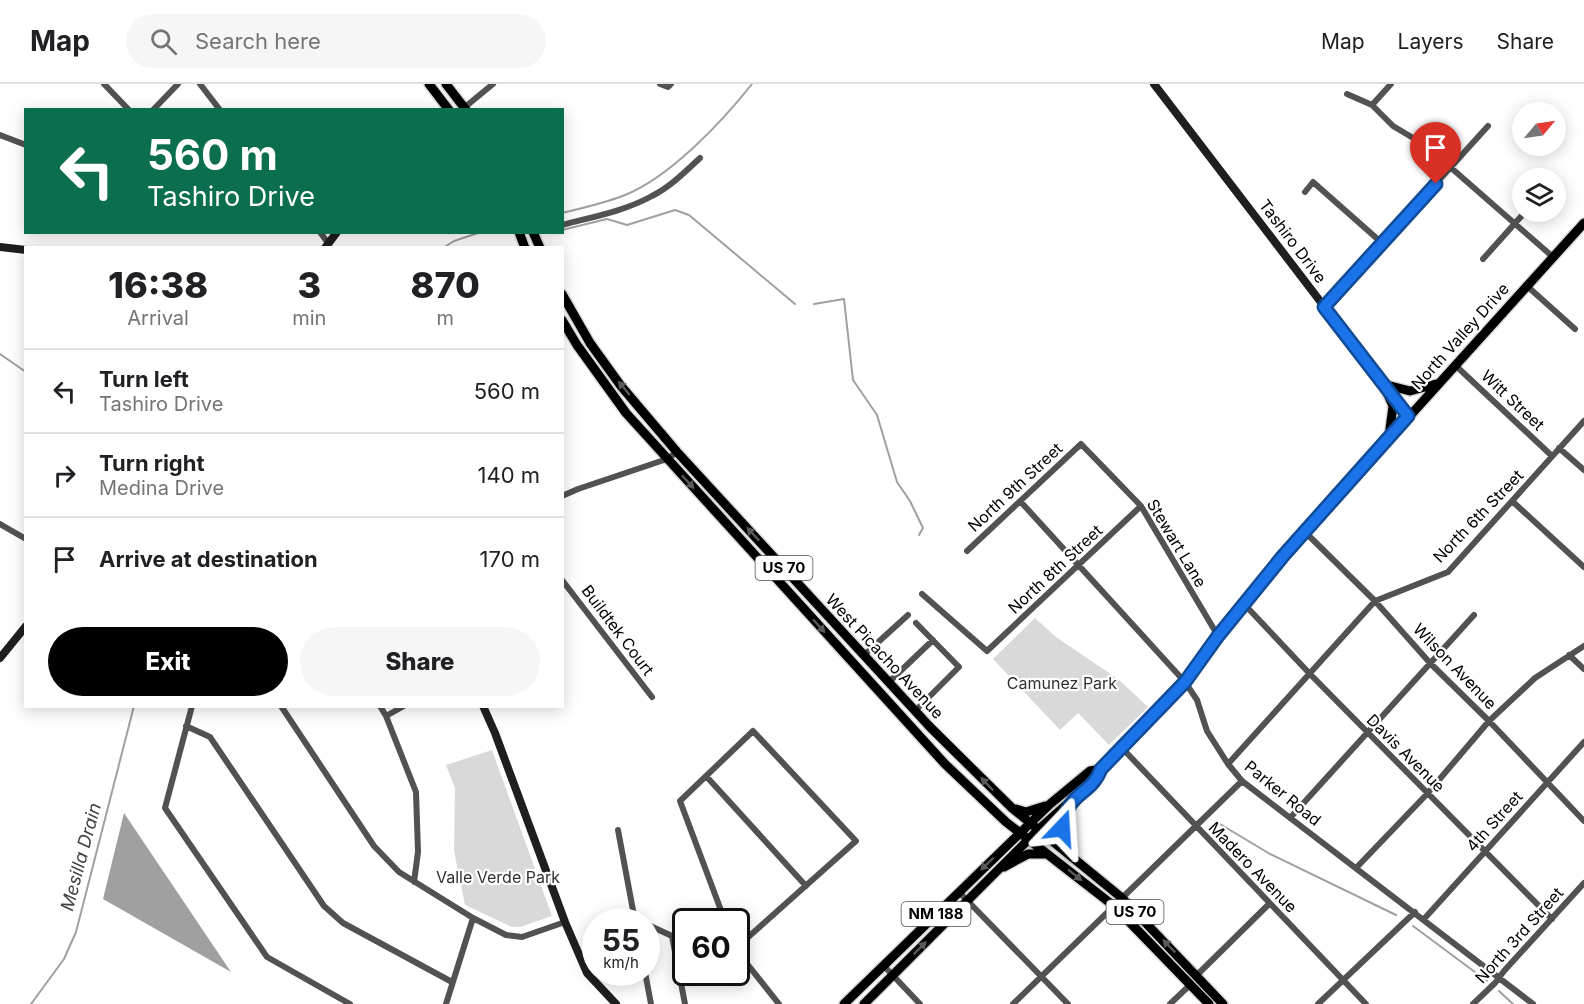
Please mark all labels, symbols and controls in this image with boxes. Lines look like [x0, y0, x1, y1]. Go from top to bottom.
search box [126, 14, 546, 68]
text: Map [30, 24, 90, 58]
icon: search [147, 25, 180, 58]
text: Search here [195, 28, 321, 54]
text: Map [1321, 29, 1365, 54]
text: Layers [1398, 29, 1464, 54]
text: Share [1497, 29, 1554, 54]
north arrow [1512, 102, 1566, 156]
map controls [1512, 102, 1566, 222]
pin [1410, 122, 1461, 184]
text: 560 m [147, 129, 278, 180]
icon: arrive [1419, 131, 1452, 164]
icon: left [48, 132, 126, 210]
button: layers [1512, 168, 1566, 222]
text: Tashiro Drive [147, 180, 315, 213]
street label: Tashiro Drive [1255, 195, 1331, 287]
text: 16:38 [108, 263, 208, 307]
text: 3 [297, 263, 321, 307]
text: 870 [410, 263, 480, 307]
street label: North Valley Drive [1407, 279, 1513, 393]
text: Arrival [127, 306, 189, 330]
text: min [292, 306, 326, 330]
text: m [436, 306, 454, 330]
text: Turn left [99, 366, 189, 392]
street label: Witt Street [1477, 366, 1549, 434]
icon: left [48, 375, 81, 408]
text: 560 m [474, 378, 540, 404]
one-way arrow [618, 381, 630, 396]
text: Tashiro Drive [99, 392, 223, 416]
street label: North 9th Street [964, 438, 1066, 536]
text: Turn right [99, 450, 205, 476]
icon: right [48, 459, 81, 492]
text: 140 m [478, 462, 540, 488]
street label: North 6th Street [1429, 465, 1527, 567]
one-way arrow [681, 474, 694, 489]
text: Medina Drive [99, 476, 224, 500]
street label: Stewart Lane [1143, 495, 1211, 591]
street label: North 8th Street [1004, 520, 1106, 618]
one-way arrow [747, 527, 760, 542]
icon: arrive [48, 543, 81, 576]
text: Arrive at destination [99, 546, 318, 572]
text: 170 m [480, 546, 540, 572]
road number: US 70 [756, 556, 812, 580]
street label: Buildtek Court [578, 581, 658, 679]
street label: West Picacho Avenue [822, 589, 948, 723]
one-way arrow [812, 618, 825, 633]
street label: Wilson Avenue [1409, 619, 1501, 713]
button: Exit [48, 627, 288, 696]
button: Share [300, 627, 540, 696]
park label: Camunez Park [1007, 673, 1117, 693]
street label: Davis Avenue [1363, 710, 1449, 796]
street label: Parker Road [1241, 756, 1325, 830]
one-way arrow [980, 776, 994, 791]
street label: 4th Street [1462, 787, 1526, 855]
position arrow [1030, 796, 1094, 860]
water label: Mesilla Drain [56, 801, 105, 913]
street label: Madero Avenue [1205, 817, 1301, 917]
one-way arrow [981, 857, 995, 871]
park label: Valle Verde Park [436, 867, 560, 887]
one-way arrow [1067, 869, 1082, 881]
street label: North 3rd Street [1471, 883, 1567, 987]
road number: US 70 [1106, 900, 1164, 924]
road number: NM 188 [902, 902, 970, 926]
speed limit sign: 60 [672, 908, 750, 986]
text: 55 [602, 922, 640, 958]
one-way arrow [1162, 940, 1176, 954]
one-way arrow [913, 942, 927, 956]
text: km/h [603, 953, 639, 972]

